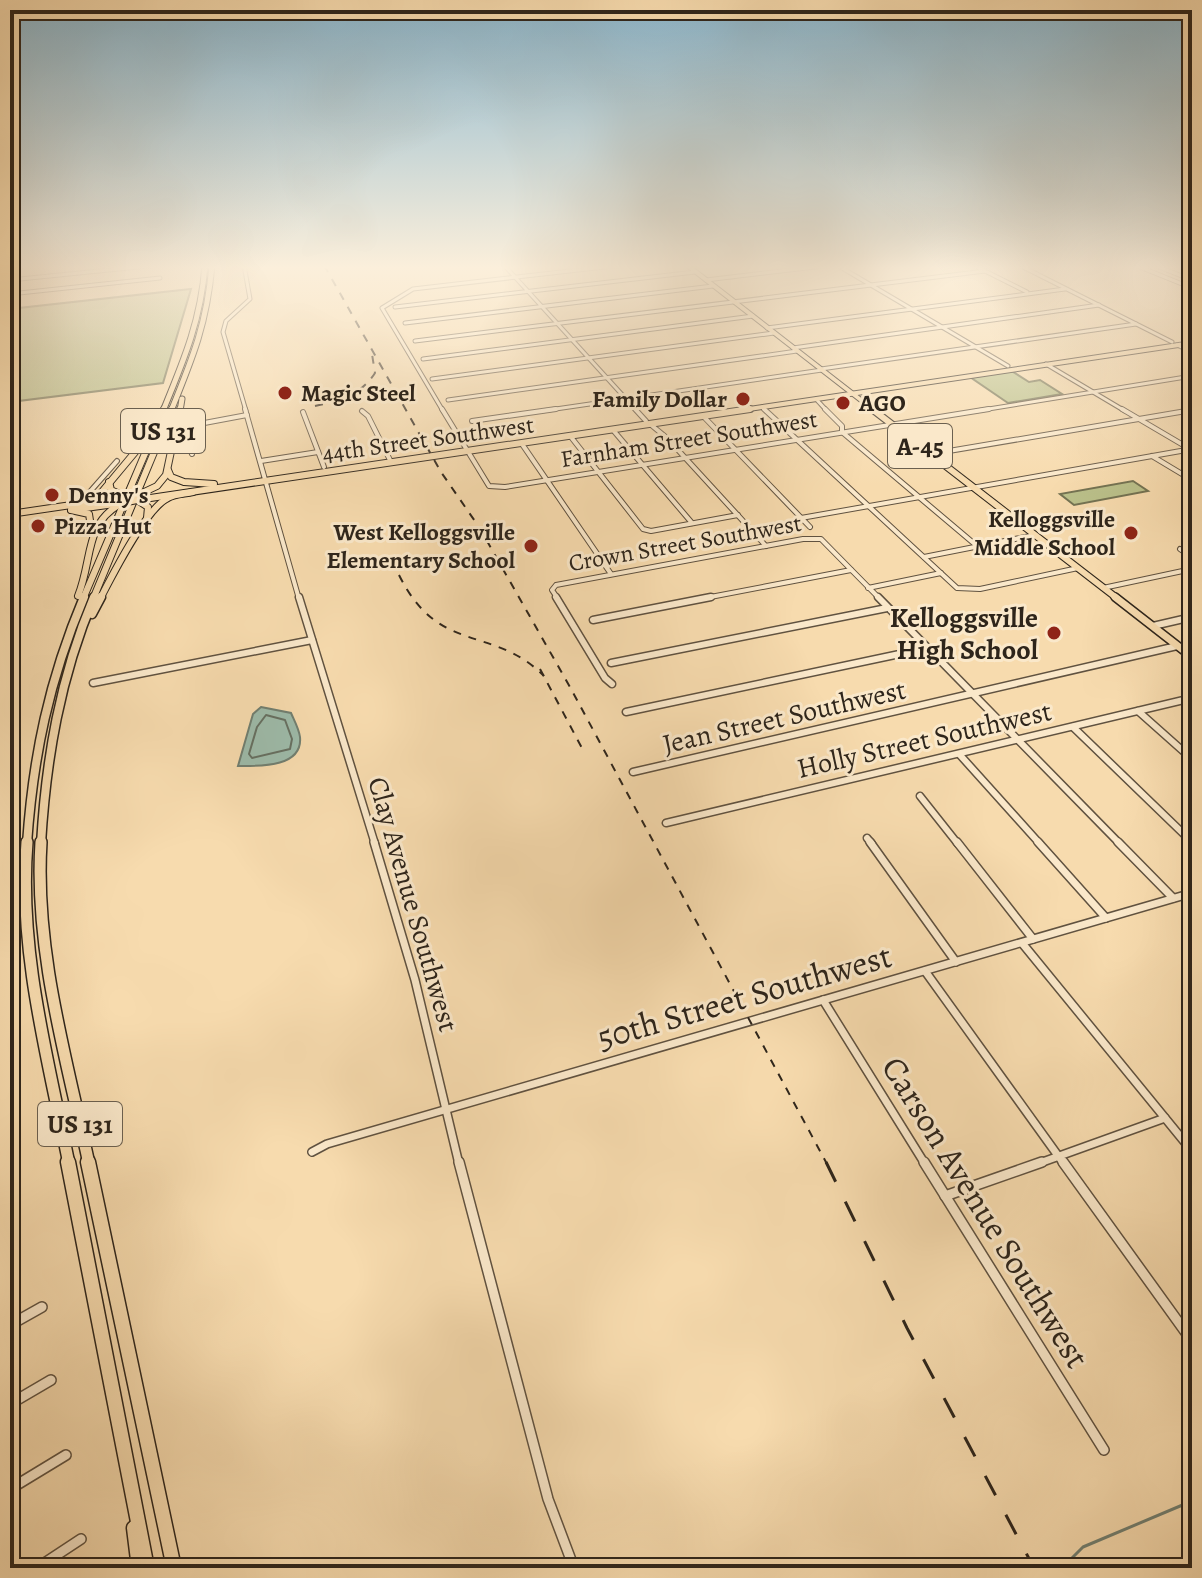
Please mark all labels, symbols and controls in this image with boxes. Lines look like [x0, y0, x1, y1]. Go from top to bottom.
place label: Magic Steel [301, 377, 416, 409]
place label: Family Dollar [592, 383, 727, 415]
marker: Magic Steel [276, 384, 294, 402]
place label: AGO [858, 387, 906, 419]
marker: Family Dollar [734, 390, 752, 408]
marker: AGO [834, 394, 852, 412]
street label: Farnham Street Southwest [558, 403, 820, 475]
street label: 44th Street Southwest [320, 408, 536, 470]
road number: US 131 [121, 409, 205, 453]
road number: A-45 [888, 424, 952, 468]
place label: Denny's [68, 479, 149, 511]
marker: Denny's [43, 486, 61, 504]
place label: Kelloggsville Middle School [974, 503, 1116, 563]
street label: Crown Street Southwest [566, 507, 804, 579]
place label: Pizza Hut [54, 510, 151, 542]
place label: West Kelloggsville Elementary School [327, 516, 516, 576]
marker: Pizza Hut [29, 517, 47, 535]
marker: Kelloggsville Middle School [1122, 524, 1140, 542]
marker: West Kelloggsville Elementary School [522, 537, 540, 555]
place label: Kelloggsville High School [890, 599, 1039, 669]
marker: Kelloggsville High School [1045, 624, 1063, 642]
street label: Jean Street Southwest [659, 671, 909, 763]
street label: Holly Street Southwest [793, 692, 1055, 788]
street label: Clay Avenue Southwest [359, 773, 468, 1036]
street label: 50th Street Southwest [591, 932, 897, 1061]
street label: Carson Avenue Southwest [871, 1048, 1101, 1377]
road number: US 131 [38, 1102, 122, 1146]

